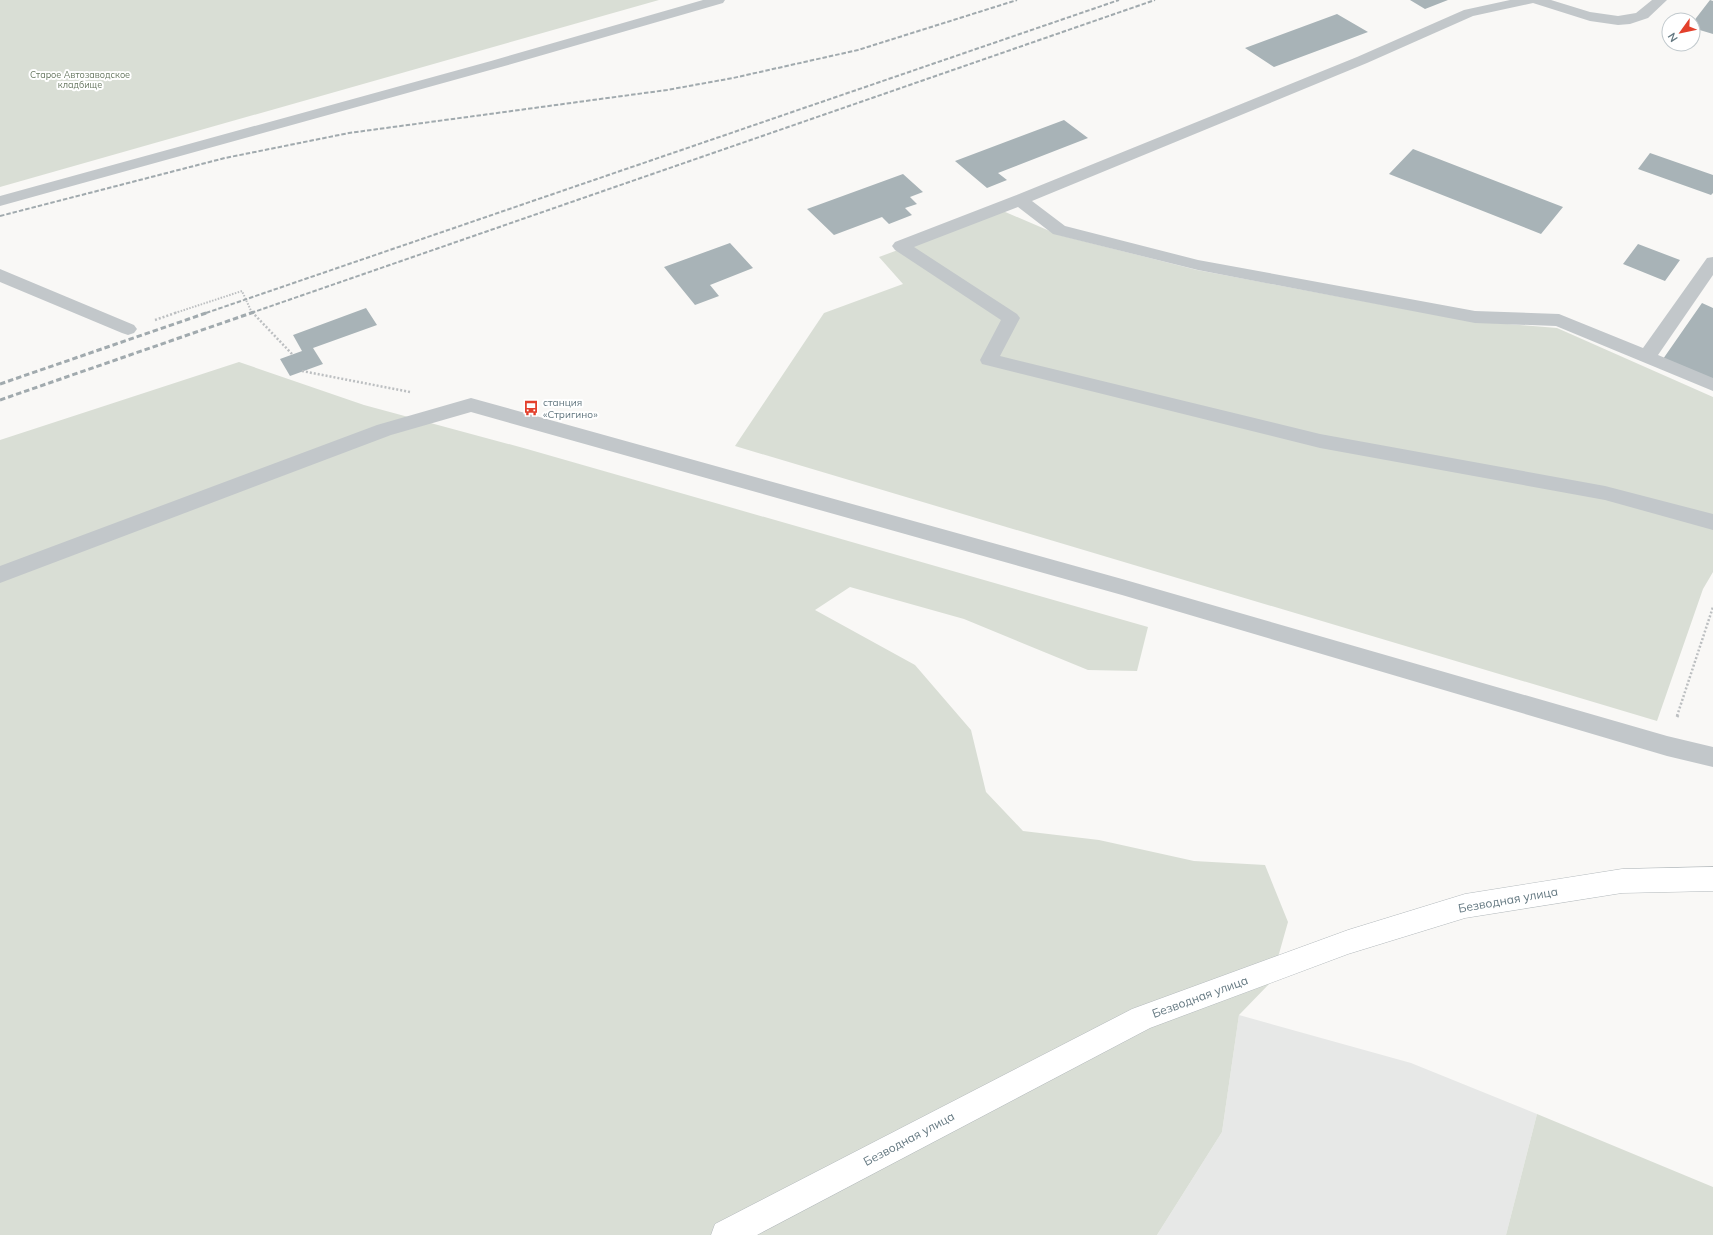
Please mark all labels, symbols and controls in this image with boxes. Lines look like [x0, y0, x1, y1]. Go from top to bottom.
north arrow [1661, 12, 1701, 52]
text: N [1664, 30, 1681, 45]
park label: Старое Автозаводское кладбище [30, 69, 130, 90]
place label: станция «Стригино» [543, 396, 598, 421]
bus stop icon: станция «Стригино» [522, 399, 540, 417]
street label: Безводная улица [1457, 883, 1559, 916]
street label: Безводная улица [1150, 972, 1250, 1021]
street label: Безводная улица [861, 1108, 957, 1169]

